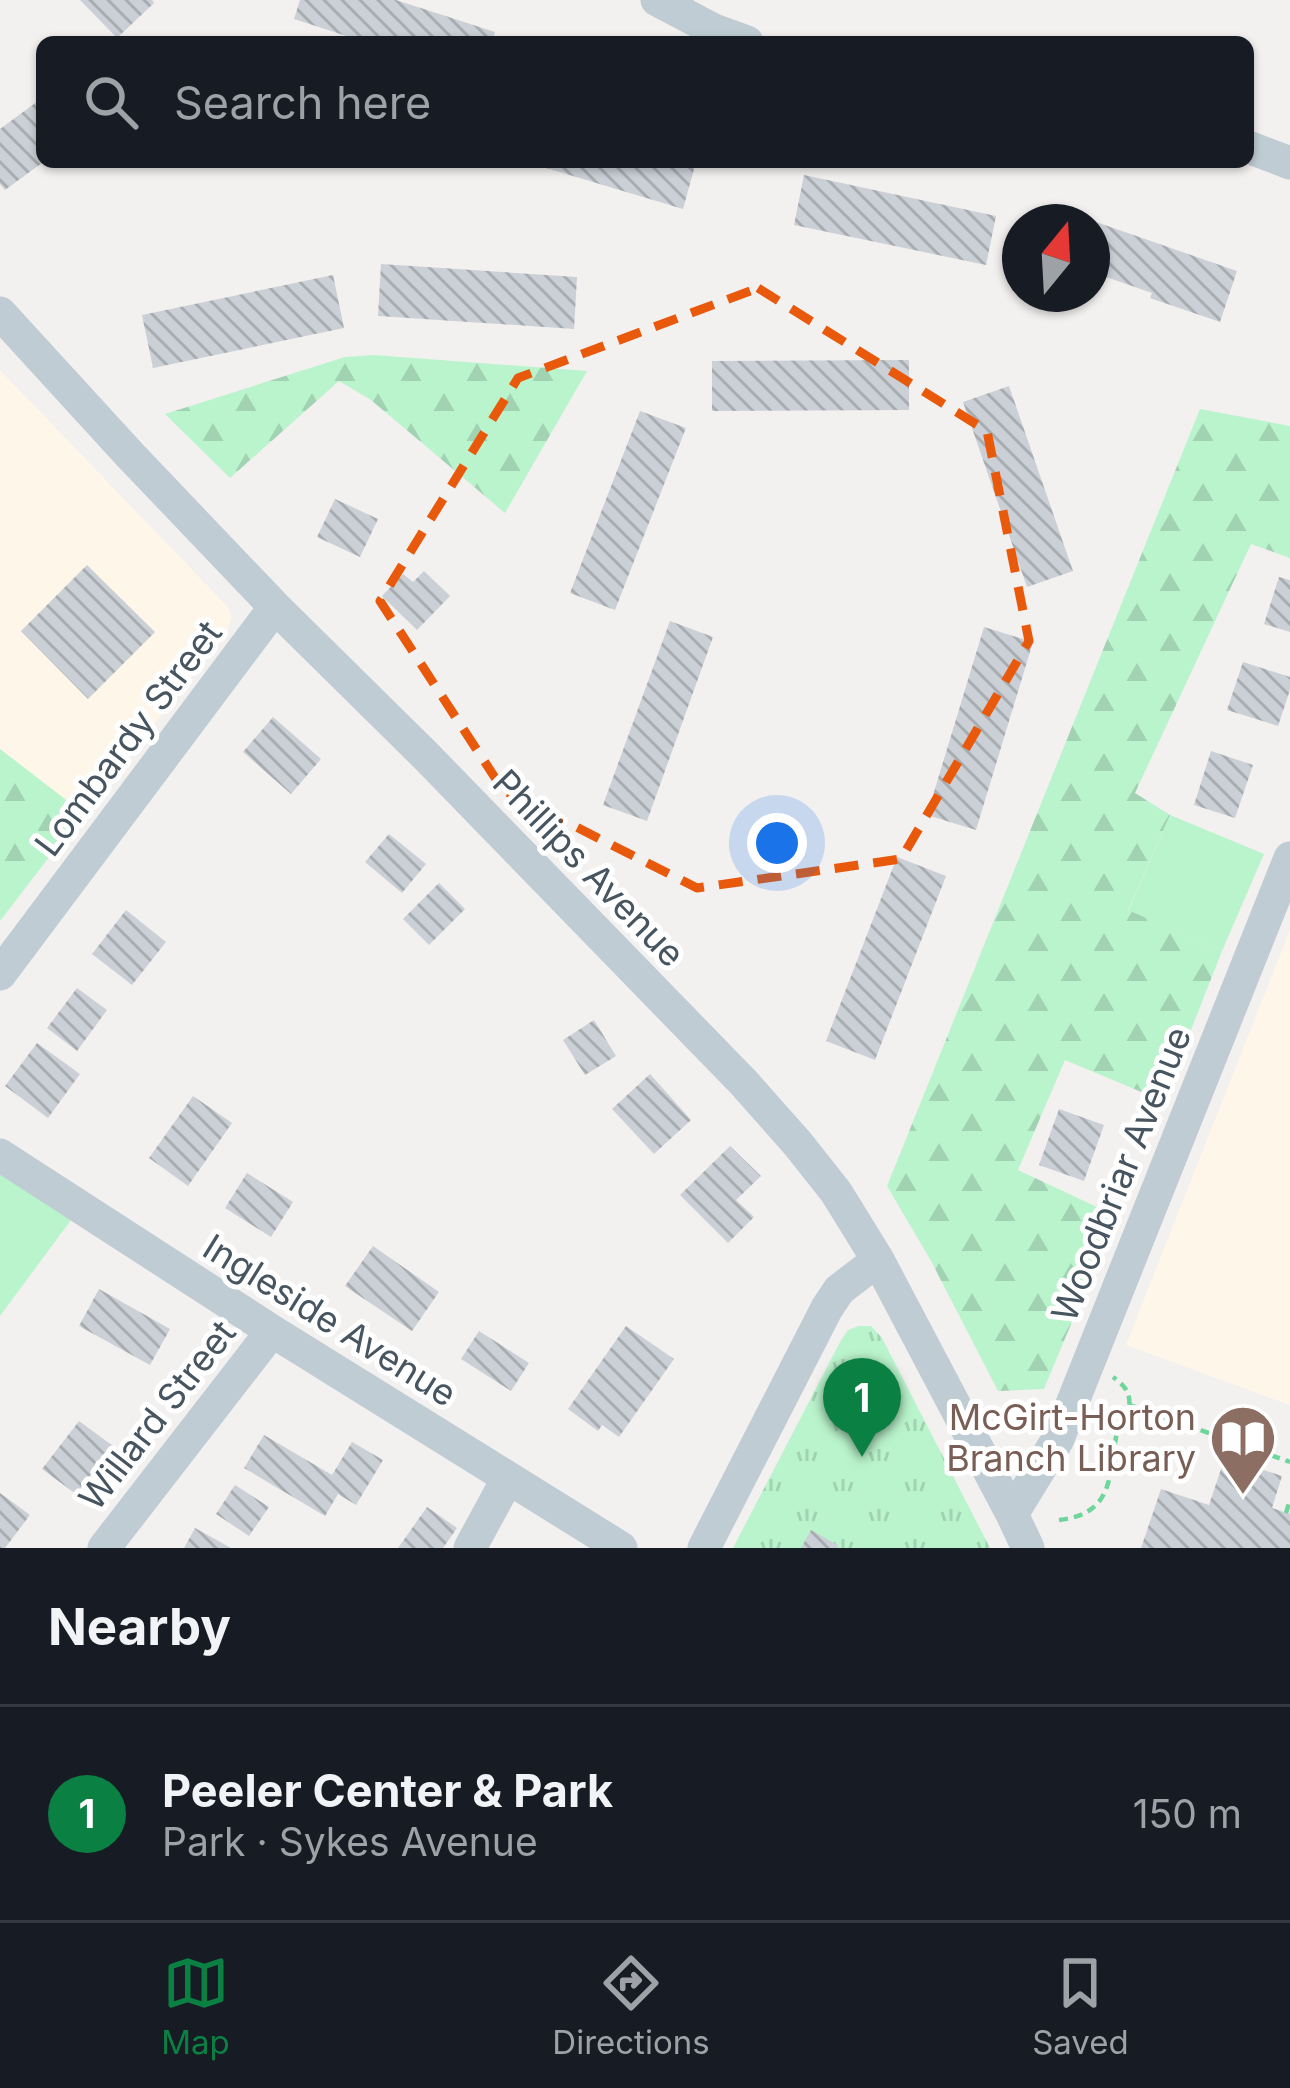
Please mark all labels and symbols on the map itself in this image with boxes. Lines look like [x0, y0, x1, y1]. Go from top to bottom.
north arrow [1002, 204, 1110, 312]
street label: Lombardy Street [25, 611, 231, 864]
street label: Phillips Avenue [484, 760, 694, 976]
your location [747, 813, 807, 873]
street label: Woodbriar Avenue [1042, 1020, 1200, 1328]
street label: Ingleside Avenue [195, 1224, 465, 1416]
street label: Willard Street [69, 1311, 245, 1519]
pin: 1 [823, 1358, 901, 1457]
place label: McGirt-Horton Branch Library [946, 1395, 1196, 1480]
library icon: McGirt-Horton Branch Library [1208, 1403, 1278, 1497]

